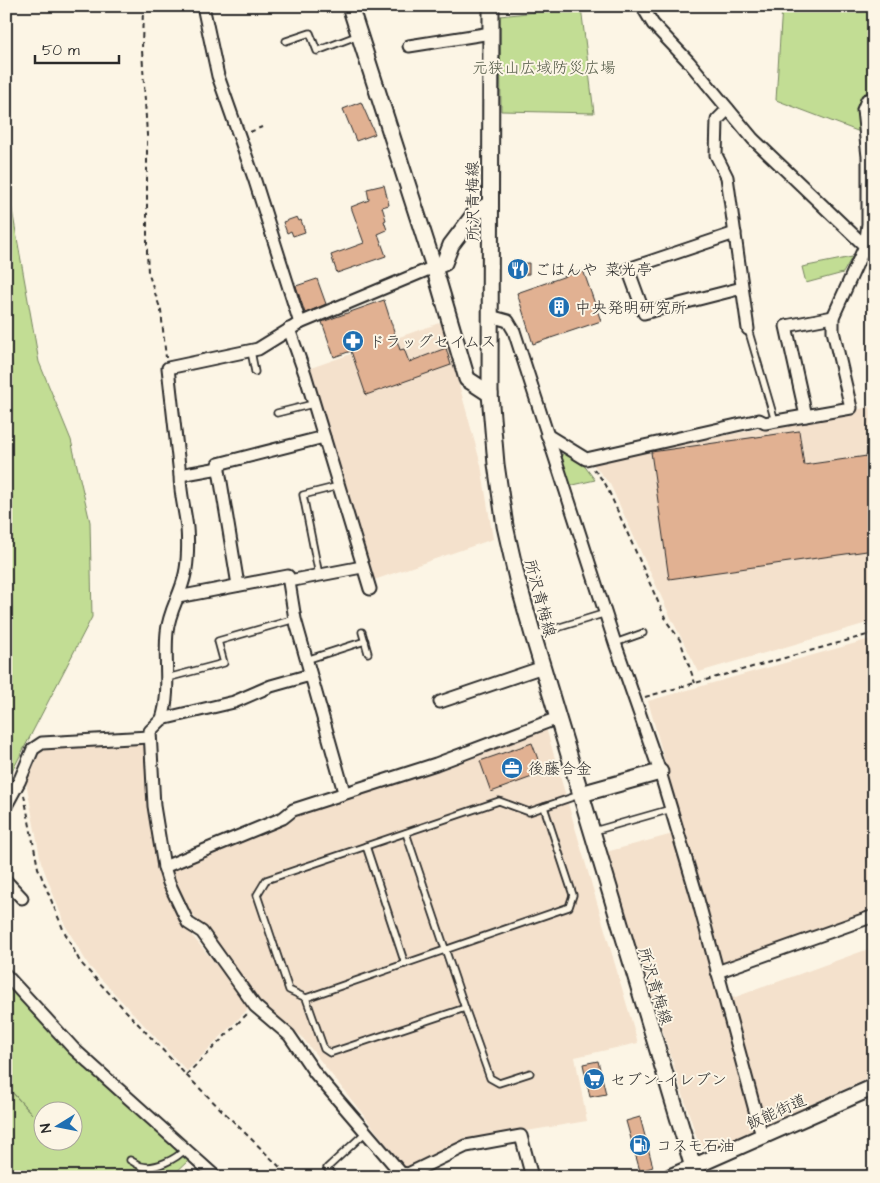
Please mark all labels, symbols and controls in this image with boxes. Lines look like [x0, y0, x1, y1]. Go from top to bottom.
scale bar [35, 32, 119, 64]
text: 50 m [42, 40, 80, 61]
park label: 元狭山広域防災広場 [472, 57, 616, 79]
street label: 所沢青梅線 [462, 161, 484, 241]
restaurant icon: ごはんや 菜光亭 [506, 257, 530, 281]
place label: ごはんや 菜光亭 [534, 259, 652, 281]
building icon: 中央発明研究所 [547, 295, 571, 319]
place label: 中央発明研究所 [575, 297, 687, 319]
pharmacy icon: ドラッグセイムス [341, 329, 365, 353]
place label: ドラッグセイムス [369, 331, 496, 353]
street label: 所沢青梅線 [519, 557, 561, 640]
office icon: 後藤合金 [500, 756, 524, 780]
place label: 後藤合金 [528, 758, 592, 780]
street label: 所沢青梅線 [633, 945, 677, 1028]
supermarket icon: セブン-イレブン [582, 1067, 606, 1091]
place label: セブン-イレブン [610, 1069, 727, 1091]
street label: 飯能街道 [743, 1089, 810, 1135]
north arrow [32, 1100, 82, 1150]
text: N [36, 1122, 57, 1134]
fuel station icon: コスモ石油 [628, 1133, 652, 1157]
place label: コスモ石油 [656, 1135, 735, 1157]

